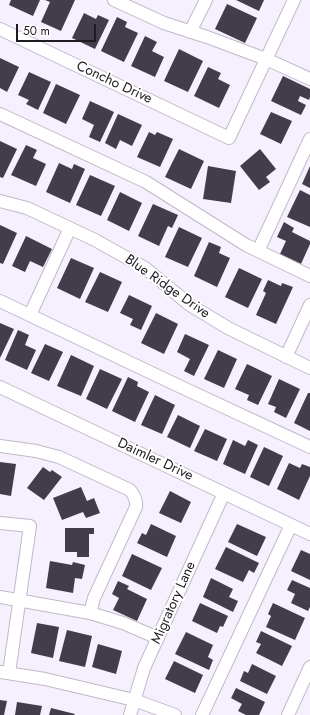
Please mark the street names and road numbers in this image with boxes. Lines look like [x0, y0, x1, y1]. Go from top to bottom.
street label: Concho Drive [73, 58, 155, 108]
street label: Blue Ridge Drive [121, 252, 213, 322]
street label: Daimler Drive [115, 435, 195, 485]
street label: Migratory Lane [148, 559, 200, 647]

